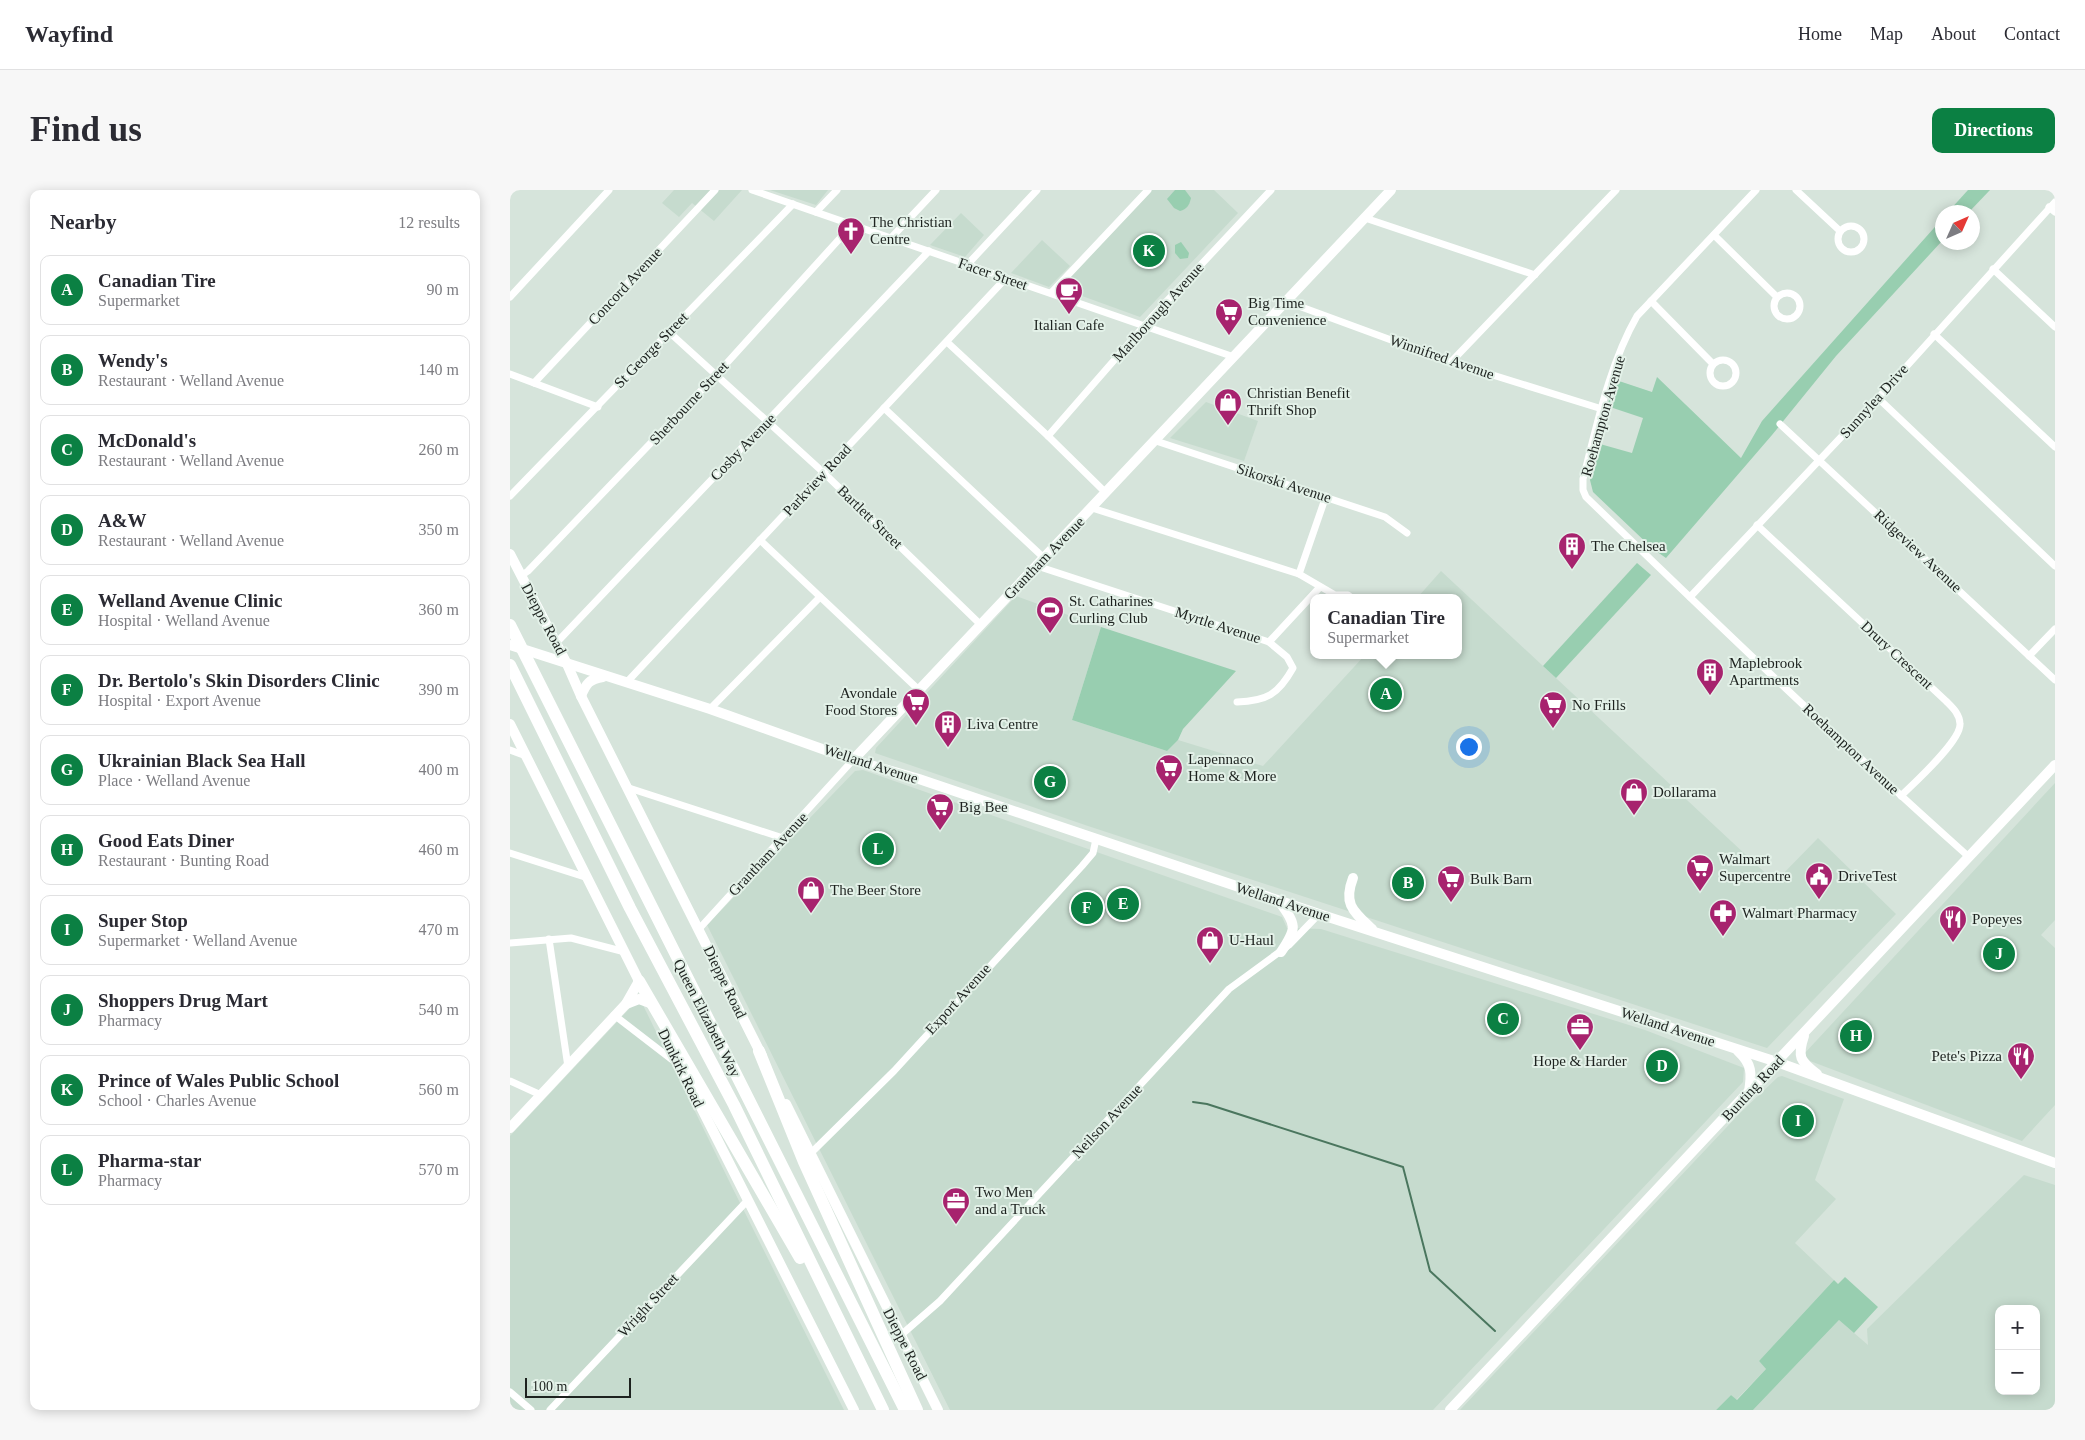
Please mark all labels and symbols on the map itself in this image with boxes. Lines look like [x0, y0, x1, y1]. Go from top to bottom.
north arrow [1935, 205, 1980, 250]
place label: The Christian Centre [870, 214, 953, 247]
church icon: The Christian Centre [836, 216, 866, 255]
pin: K [1133, 232, 1165, 270]
street label: Concord Avenue [585, 244, 665, 328]
street label: Facer Street [956, 255, 1030, 294]
street label: Marlborough Avenue [1109, 259, 1207, 365]
cafe icon: Italian Cafe [1054, 276, 1084, 315]
place label: Big Time Convenience [1248, 295, 1327, 328]
supermarket icon: Big Time Convenience [1214, 297, 1244, 336]
street label: St George Street [611, 308, 692, 391]
place label: Italian Cafe [1034, 317, 1105, 333]
street label: Winnifred Avenue [1388, 332, 1497, 382]
street label: Roehampton Avenue [1578, 353, 1628, 478]
street label: Sherbourne Street [646, 357, 732, 448]
street label: Sunnylea Drive [1837, 361, 1912, 441]
place label: Christian Benefit Thrift Shop [1247, 385, 1351, 418]
shop icon: Christian Benefit Thrift Shop [1213, 387, 1243, 426]
street label: Cosby Avenue [707, 410, 779, 484]
street label: Parkview Road [780, 441, 855, 519]
street label: Sikorski Avenue [1235, 460, 1334, 506]
street label: Bartlett Street [834, 482, 906, 552]
street label: Ridgeview Avenue [1871, 506, 1965, 596]
street label: Grantham Avenue [1001, 513, 1088, 603]
building icon: The Chelsea [1557, 531, 1587, 570]
place label: The Chelsea [1591, 538, 1666, 554]
street label: Dieppe Road [518, 580, 570, 658]
place label: St. Catharines Curling Club [1069, 593, 1153, 626]
sports icon: St. Catharines Curling Club [1035, 595, 1065, 634]
street label: Myrtle Avenue [1173, 604, 1263, 647]
street label: Drury Crescent [1858, 618, 1937, 693]
place label: Maplebrook Apartments [1729, 655, 1803, 688]
building icon: Maplebrook Apartments [1695, 657, 1725, 696]
pin: A [1370, 675, 1402, 713]
place label: Avondale Food Stores [825, 685, 897, 718]
supermarket icon: Avondale Food Stores [901, 687, 931, 726]
supermarket icon: No Frills [1538, 690, 1568, 729]
place label: No Frills [1572, 697, 1626, 713]
street label: Roehampton Avenue [1800, 700, 1902, 798]
building icon: Liva Centre [933, 709, 963, 748]
place label: Liva Centre [967, 716, 1039, 732]
your location [1456, 734, 1482, 760]
street label: Welland Avenue [822, 741, 920, 787]
place label: Lapennaco Home & More [1188, 751, 1277, 784]
supermarket icon: Lapennaco Home & More [1154, 753, 1184, 792]
pin: G [1034, 763, 1066, 801]
shop icon: Dollarama [1619, 777, 1649, 816]
place label: Dollarama [1653, 784, 1717, 800]
supermarket icon: Big Bee [925, 792, 955, 831]
place label: Big Bee [959, 799, 1008, 815]
street label: Grantham Avenue [725, 809, 811, 899]
pin: L [862, 830, 894, 868]
place label: Walmart Supercentre [1719, 851, 1791, 884]
supermarket icon: Walmart Supercentre [1685, 853, 1715, 892]
public building icon: DriveTest [1804, 861, 1834, 900]
pin: B [1392, 864, 1424, 902]
supermarket icon: Bulk Barn [1436, 864, 1466, 903]
place label: DriveTest [1838, 868, 1898, 884]
place label: Bulk Barn [1470, 871, 1533, 887]
shop icon: The Beer Store [796, 875, 826, 914]
street label: Welland Avenue [1234, 879, 1332, 925]
place label: The Beer Store [830, 882, 921, 898]
pin: E [1107, 885, 1139, 923]
pin: F [1071, 889, 1103, 927]
pharmacy icon: Walmart Pharmacy [1708, 898, 1738, 937]
restaurant icon: Popeyes [1938, 904, 1968, 943]
place label: Walmart Pharmacy [1742, 905, 1857, 921]
place label: Popeyes [1972, 911, 2022, 927]
shop icon: U-Haul [1195, 925, 1225, 964]
place label: U-Haul [1229, 932, 1274, 948]
pin: J [1983, 935, 2015, 973]
street label: Dieppe Road [701, 943, 750, 1021]
street label: Queen Elizabeth Way [670, 956, 744, 1080]
street label: Export Avenue [922, 960, 994, 1038]
pin: C [1487, 1000, 1519, 1038]
street label: Welland Avenue [1619, 1004, 1717, 1050]
office icon: Hope & Harder [1565, 1012, 1595, 1051]
pin: H [1840, 1017, 1872, 1055]
street label: Dunkirk Road [655, 1026, 707, 1110]
restaurant icon: Pete's Pizza [2006, 1041, 2036, 1080]
pin: D [1646, 1047, 1678, 1085]
place label: Pete's Pizza [1931, 1048, 2002, 1064]
street label: Bunting Road [1719, 1052, 1788, 1124]
place label: Hope & Harder [1533, 1053, 1627, 1069]
street label: Neilson Avenue [1069, 1081, 1146, 1161]
pin: I [1782, 1102, 1814, 1140]
place label: Two Men and a Truck [975, 1184, 1046, 1217]
office icon: Two Men and a Truck [941, 1186, 971, 1225]
street label: Wright Street [615, 1269, 682, 1340]
street label: Dieppe Road [880, 1305, 930, 1383]
scale bar [525, 1375, 631, 1398]

